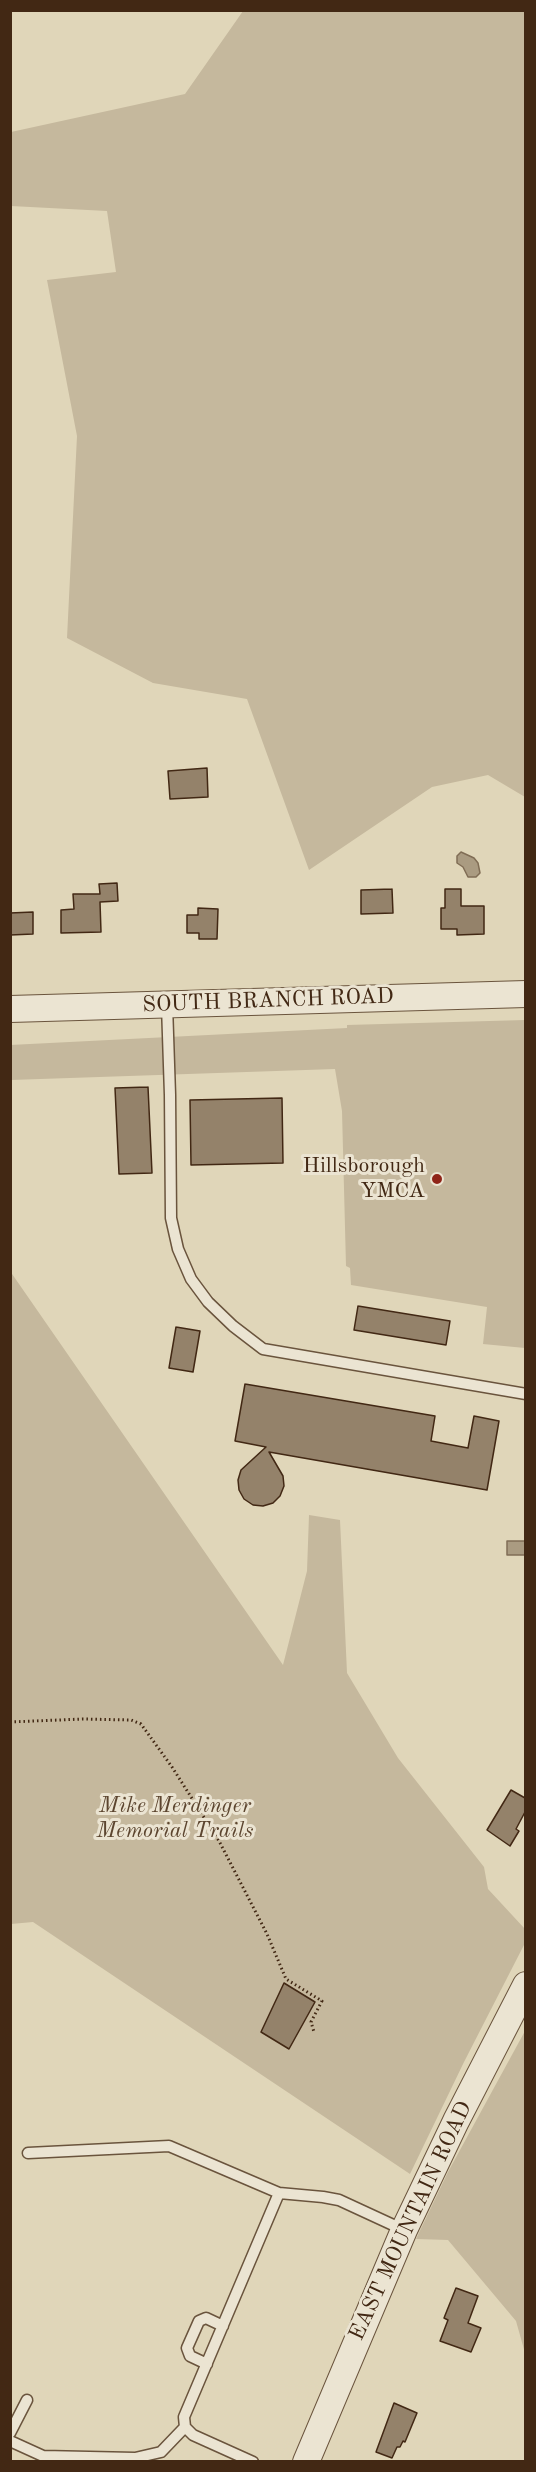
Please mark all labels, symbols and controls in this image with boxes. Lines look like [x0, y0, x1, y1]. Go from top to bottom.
street label: SOUTH BRANCH ROAD [142, 983, 394, 1019]
place label: Hillsborough YMCA [303, 1153, 425, 1204]
marker: Hillsborough YMCA [430, 1172, 444, 1186]
park label: Mike Merdinger Memorial Trails [96, 1793, 254, 1844]
street label: EAST MOUNTAIN ROAD [344, 2097, 478, 2345]

